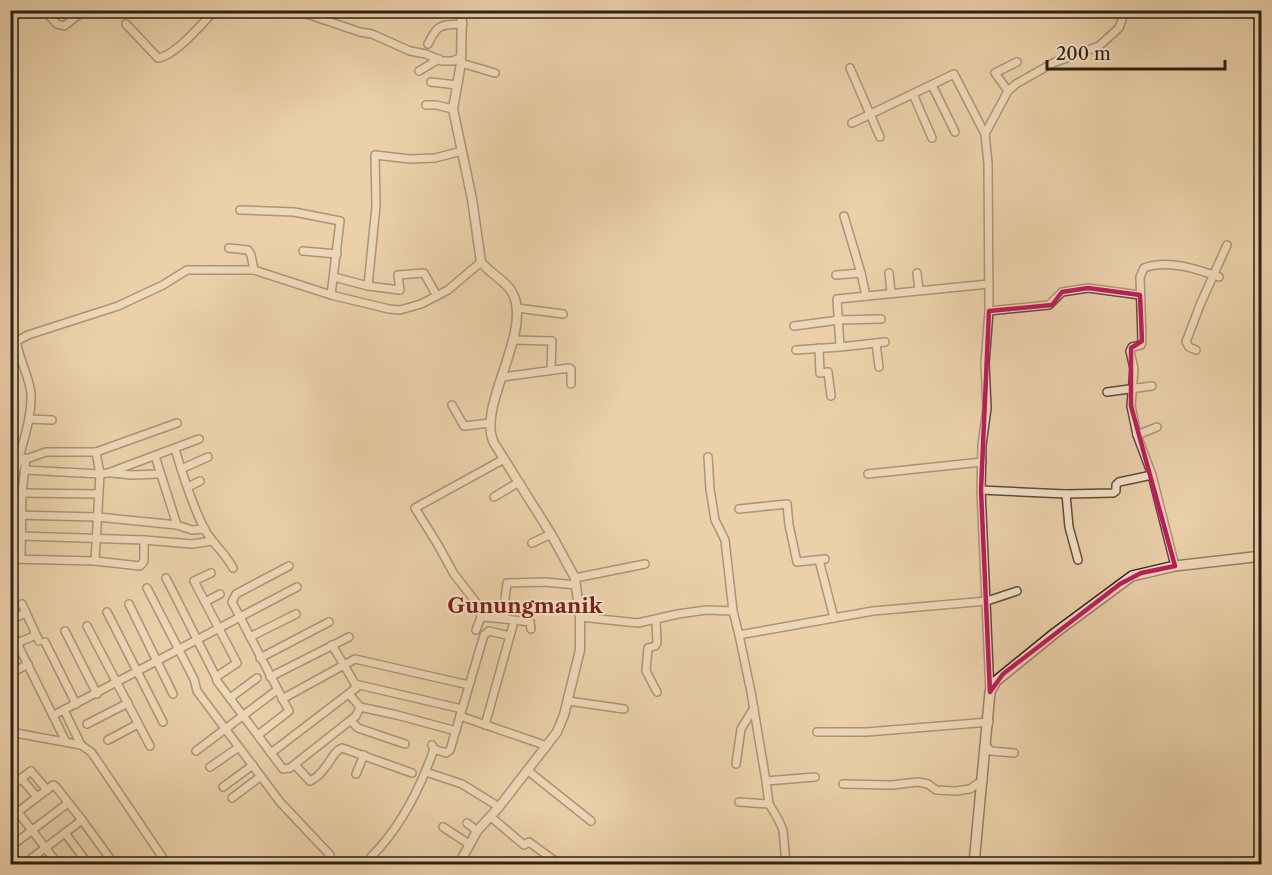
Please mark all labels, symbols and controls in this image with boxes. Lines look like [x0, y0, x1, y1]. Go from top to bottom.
scale bar [1047, 33, 1226, 71]
text: 200 m [1056, 43, 1111, 65]
district label: Gunungmanik [447, 593, 604, 618]

